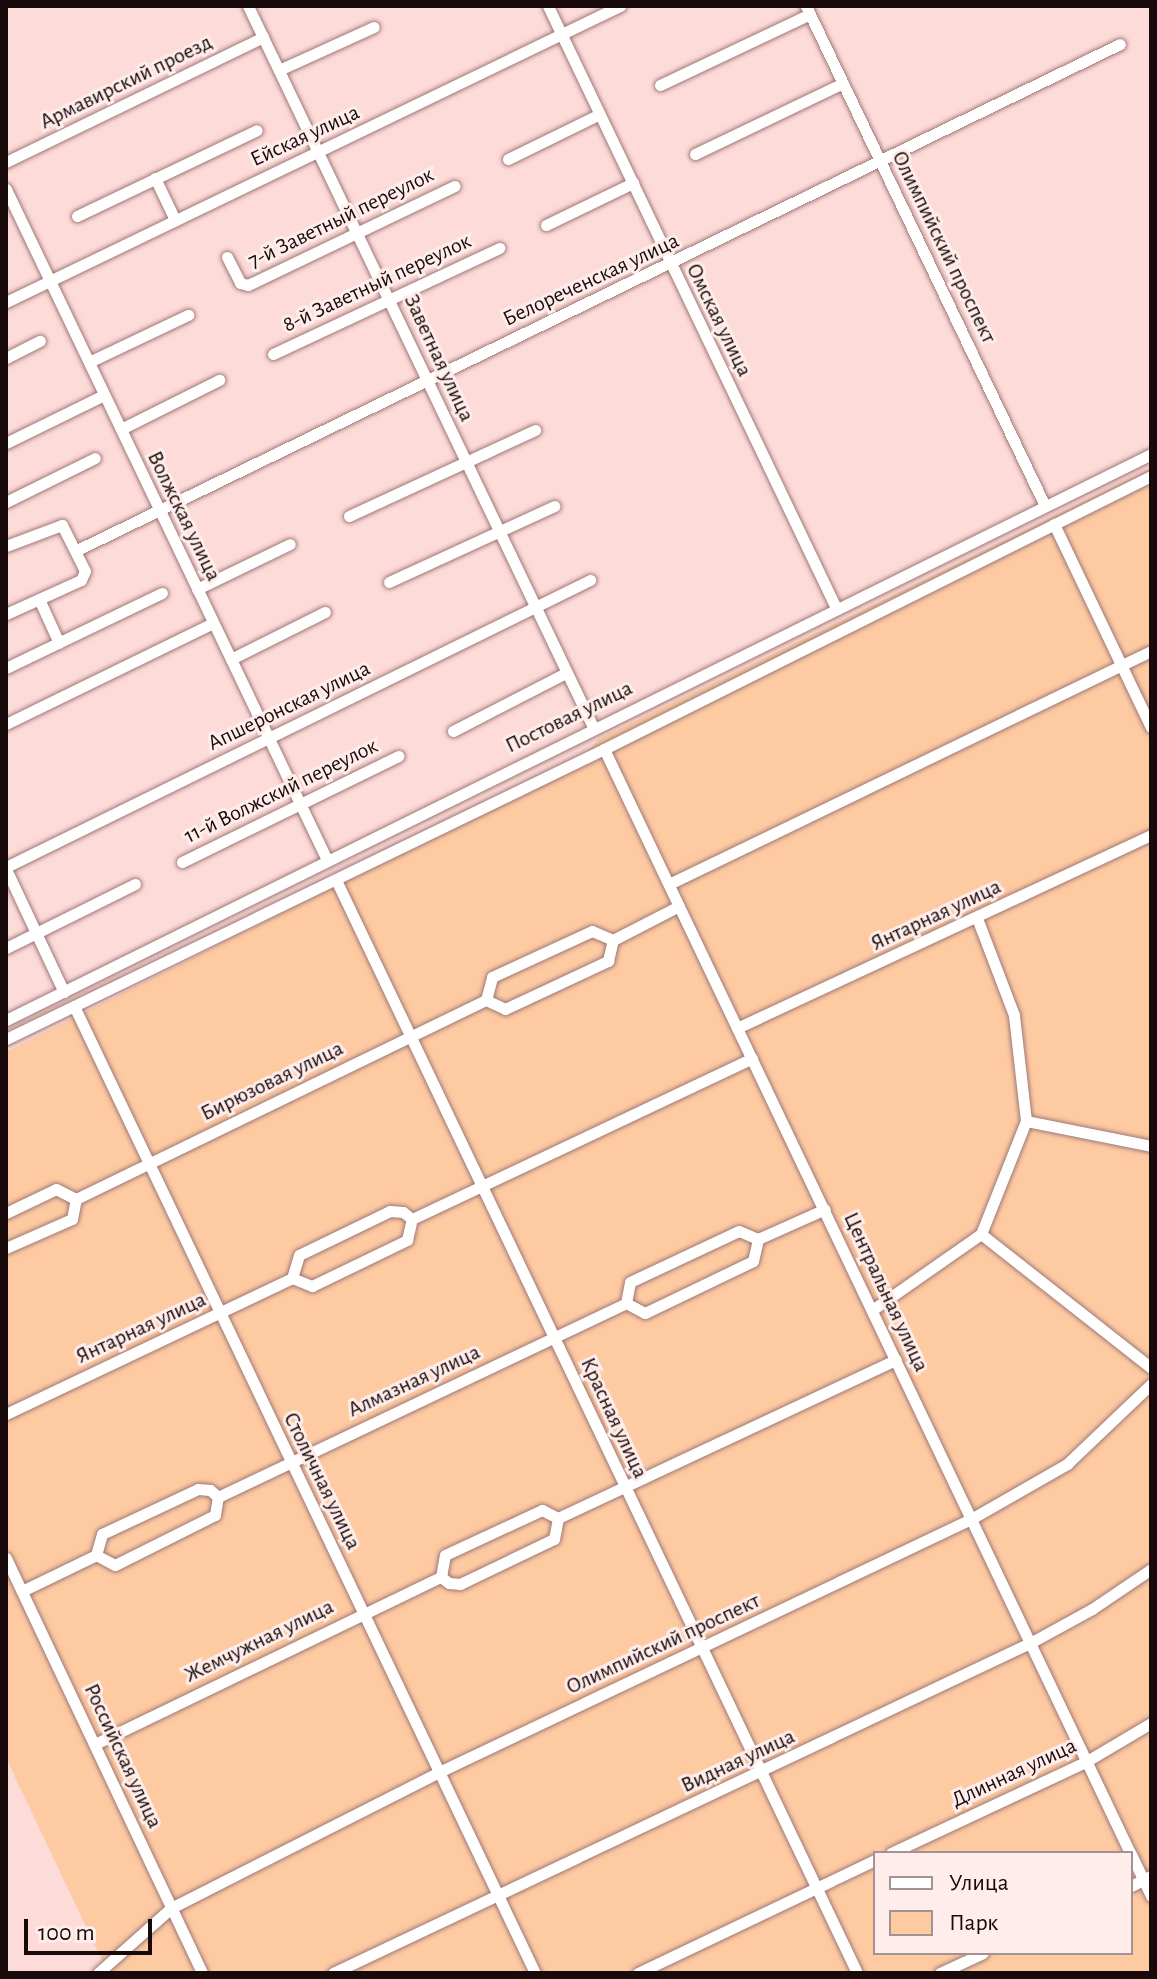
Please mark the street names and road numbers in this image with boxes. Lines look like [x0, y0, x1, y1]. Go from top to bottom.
street label: Армавирский проезд [36, 29, 216, 135]
street label: Ейская улица [246, 99, 364, 173]
street label: Олимпийский проспект [886, 147, 1002, 347]
street label: 7-й Заветный переулок [244, 162, 438, 274]
street label: 8-й Заветный переулок [279, 228, 475, 338]
street label: Белореченская улица [499, 228, 683, 332]
street label: Омская улица [680, 259, 758, 381]
street label: Заветная улица [398, 290, 480, 426]
street label: Волжская улица [141, 447, 227, 585]
street label: Апшеронская улица [203, 655, 375, 757]
street label: Постовая улица [501, 675, 637, 759]
street label: 11-й Волжский переулок [180, 733, 382, 849]
street label: Янтарная улица [867, 873, 1005, 957]
street label: Бирюзовая улица [196, 1035, 348, 1127]
street label: Центральная улица [837, 1208, 935, 1376]
street label: Янтарная улица [72, 1286, 210, 1370]
street label: Алмазная улица [344, 1339, 484, 1423]
street label: Красная улица [575, 1353, 653, 1483]
street label: Столичная улица [277, 1408, 367, 1554]
street label: Олимпийский проспект [562, 1588, 764, 1700]
street label: Жемчужная улица [180, 1593, 338, 1689]
street label: Российская улица [78, 1679, 168, 1833]
street label: Видная улица [677, 1723, 799, 1799]
street label: Длинная улица [947, 1732, 1081, 1814]

